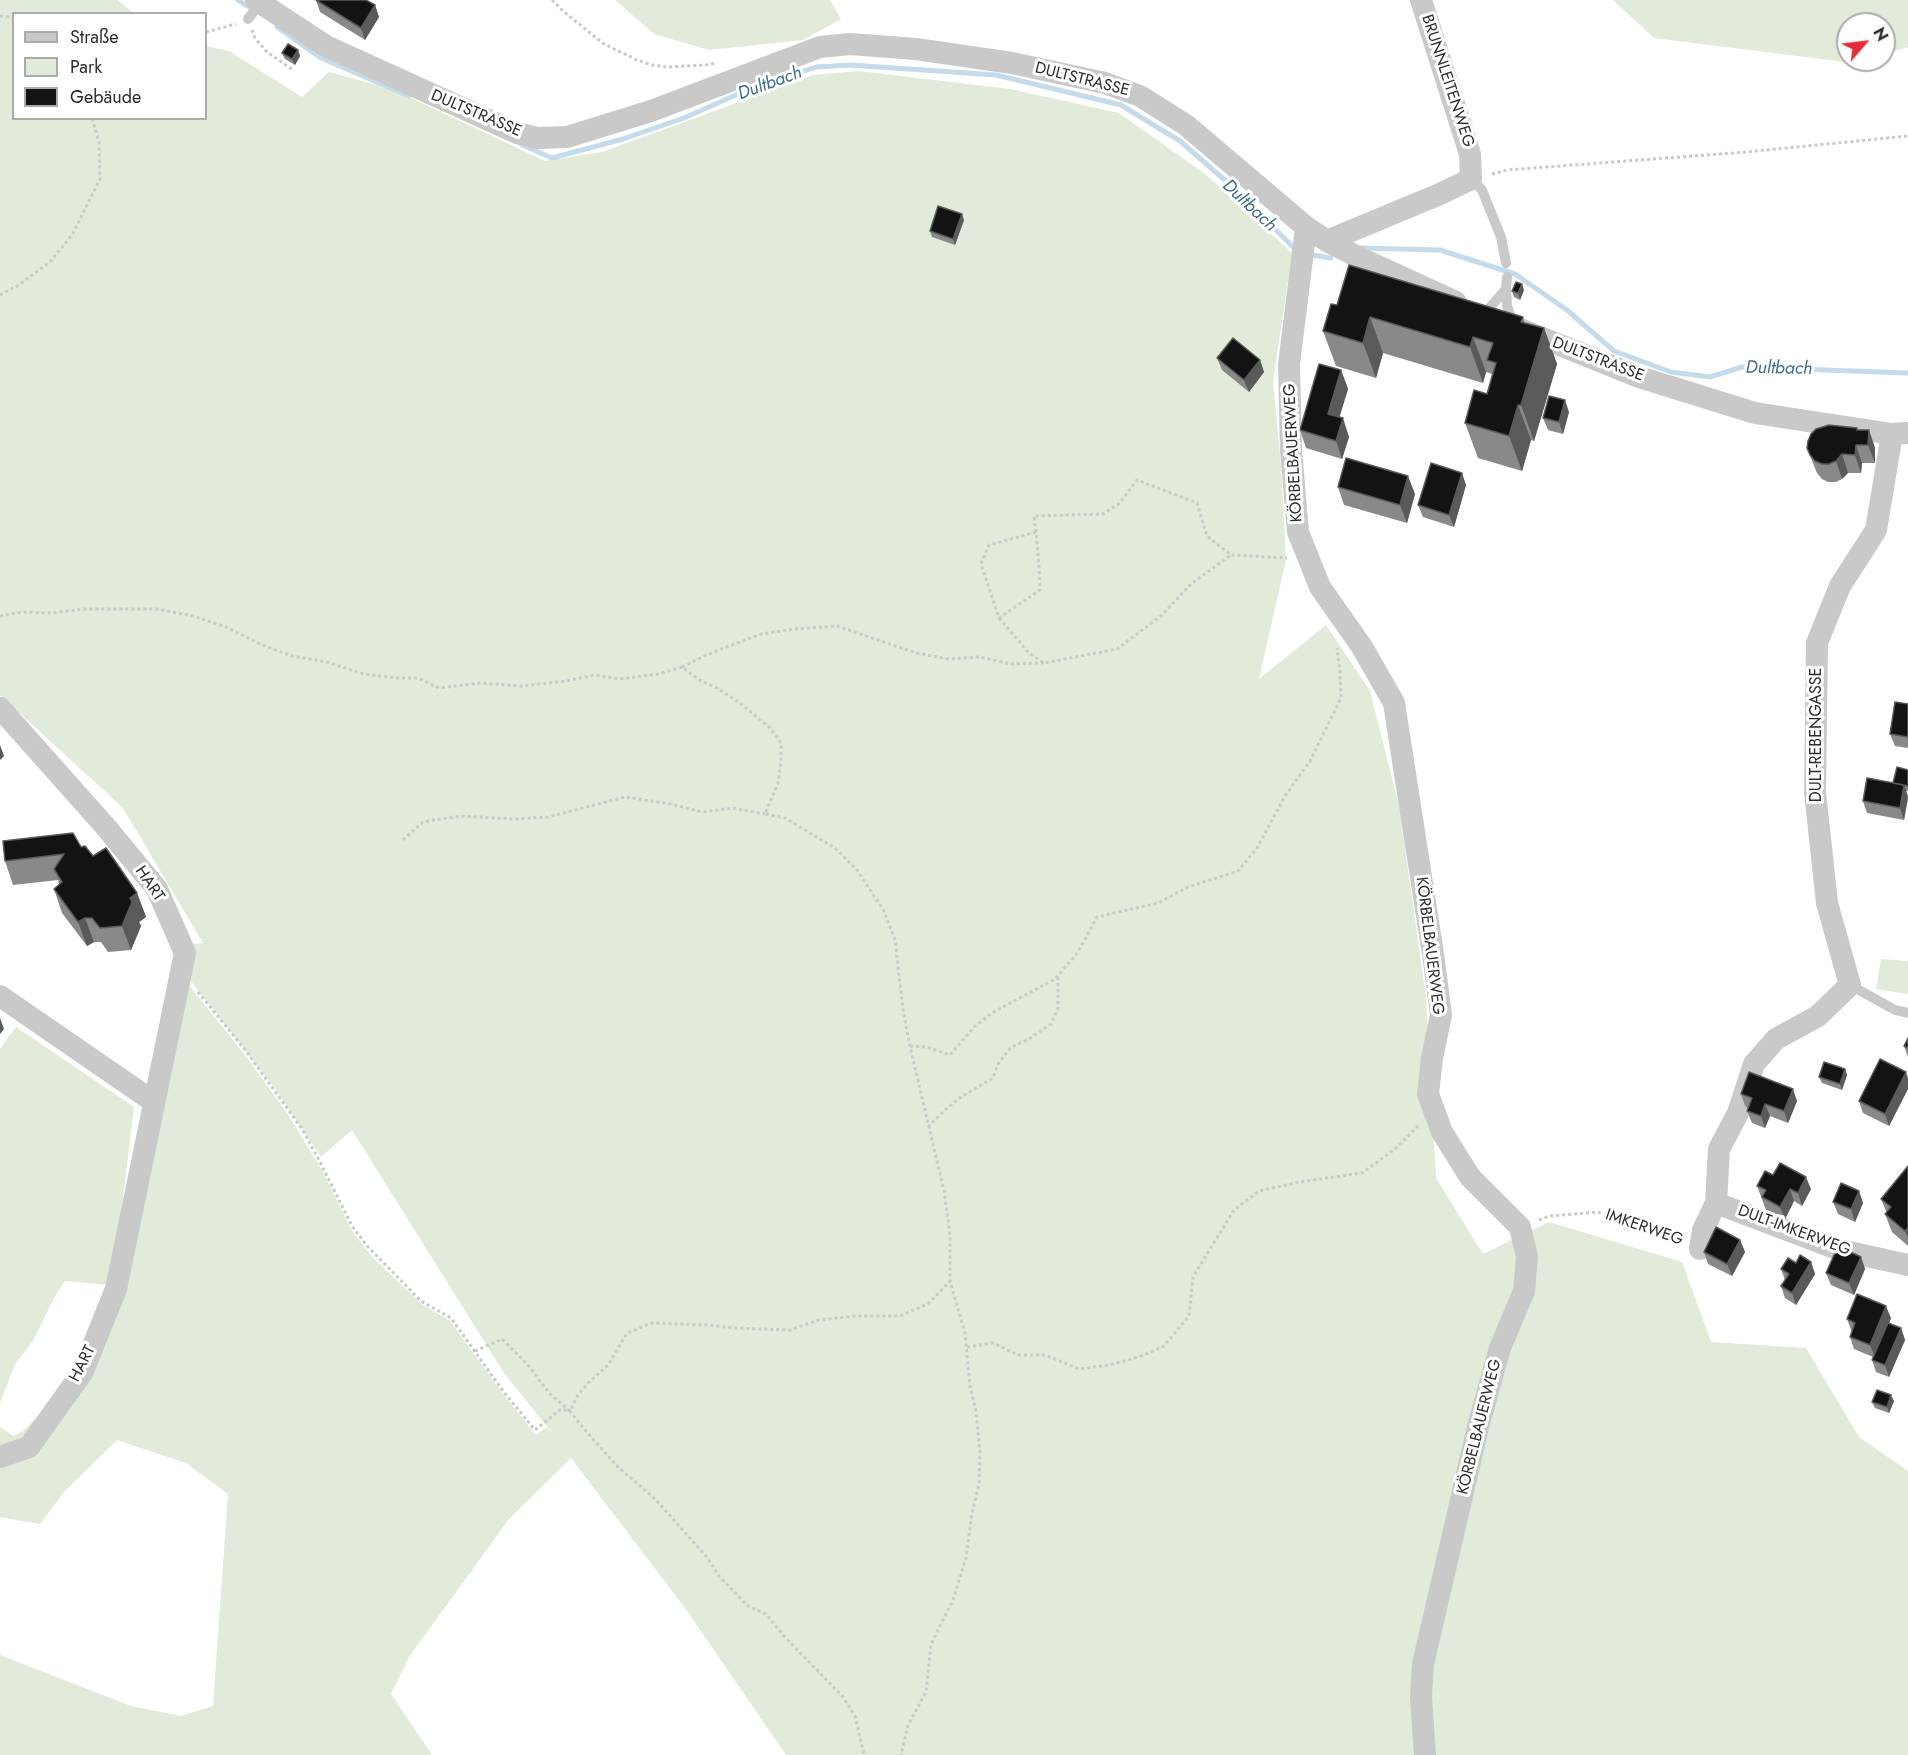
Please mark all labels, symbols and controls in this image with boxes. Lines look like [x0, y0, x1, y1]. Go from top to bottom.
legend [12, 12, 207, 120]
street label: BRUNNLEITENWEG [1417, 12, 1477, 150]
north arrow [1836, 12, 1896, 72]
text: N [1867, 23, 1894, 45]
text: Straße [70, 24, 118, 50]
text: Park [70, 54, 102, 80]
street label: DULTSTRASSE [1033, 59, 1131, 101]
water label: Dultbach [735, 62, 805, 106]
text: Gebäude [70, 84, 141, 110]
street label: DULTSTRASSE [428, 86, 524, 142]
water label: Dultbach [1217, 175, 1281, 237]
street label: DULTSTRASSE [1550, 334, 1646, 386]
water label: Dultbach [1745, 358, 1813, 380]
street label: KÖRBELBAUERWEG [1281, 383, 1307, 523]
street label: DULT-REBENGASSE [1807, 668, 1827, 802]
street label: HART [130, 863, 168, 905]
street label: KÖRBELBAUERWEG [1411, 876, 1447, 1016]
street label: DULT-IMKERWEG [1735, 1202, 1853, 1260]
street label: IMKERWEG [1603, 1206, 1685, 1250]
street label: HART [66, 1343, 100, 1385]
street label: KÖRBELBAUERWEG [1454, 1357, 1506, 1497]

